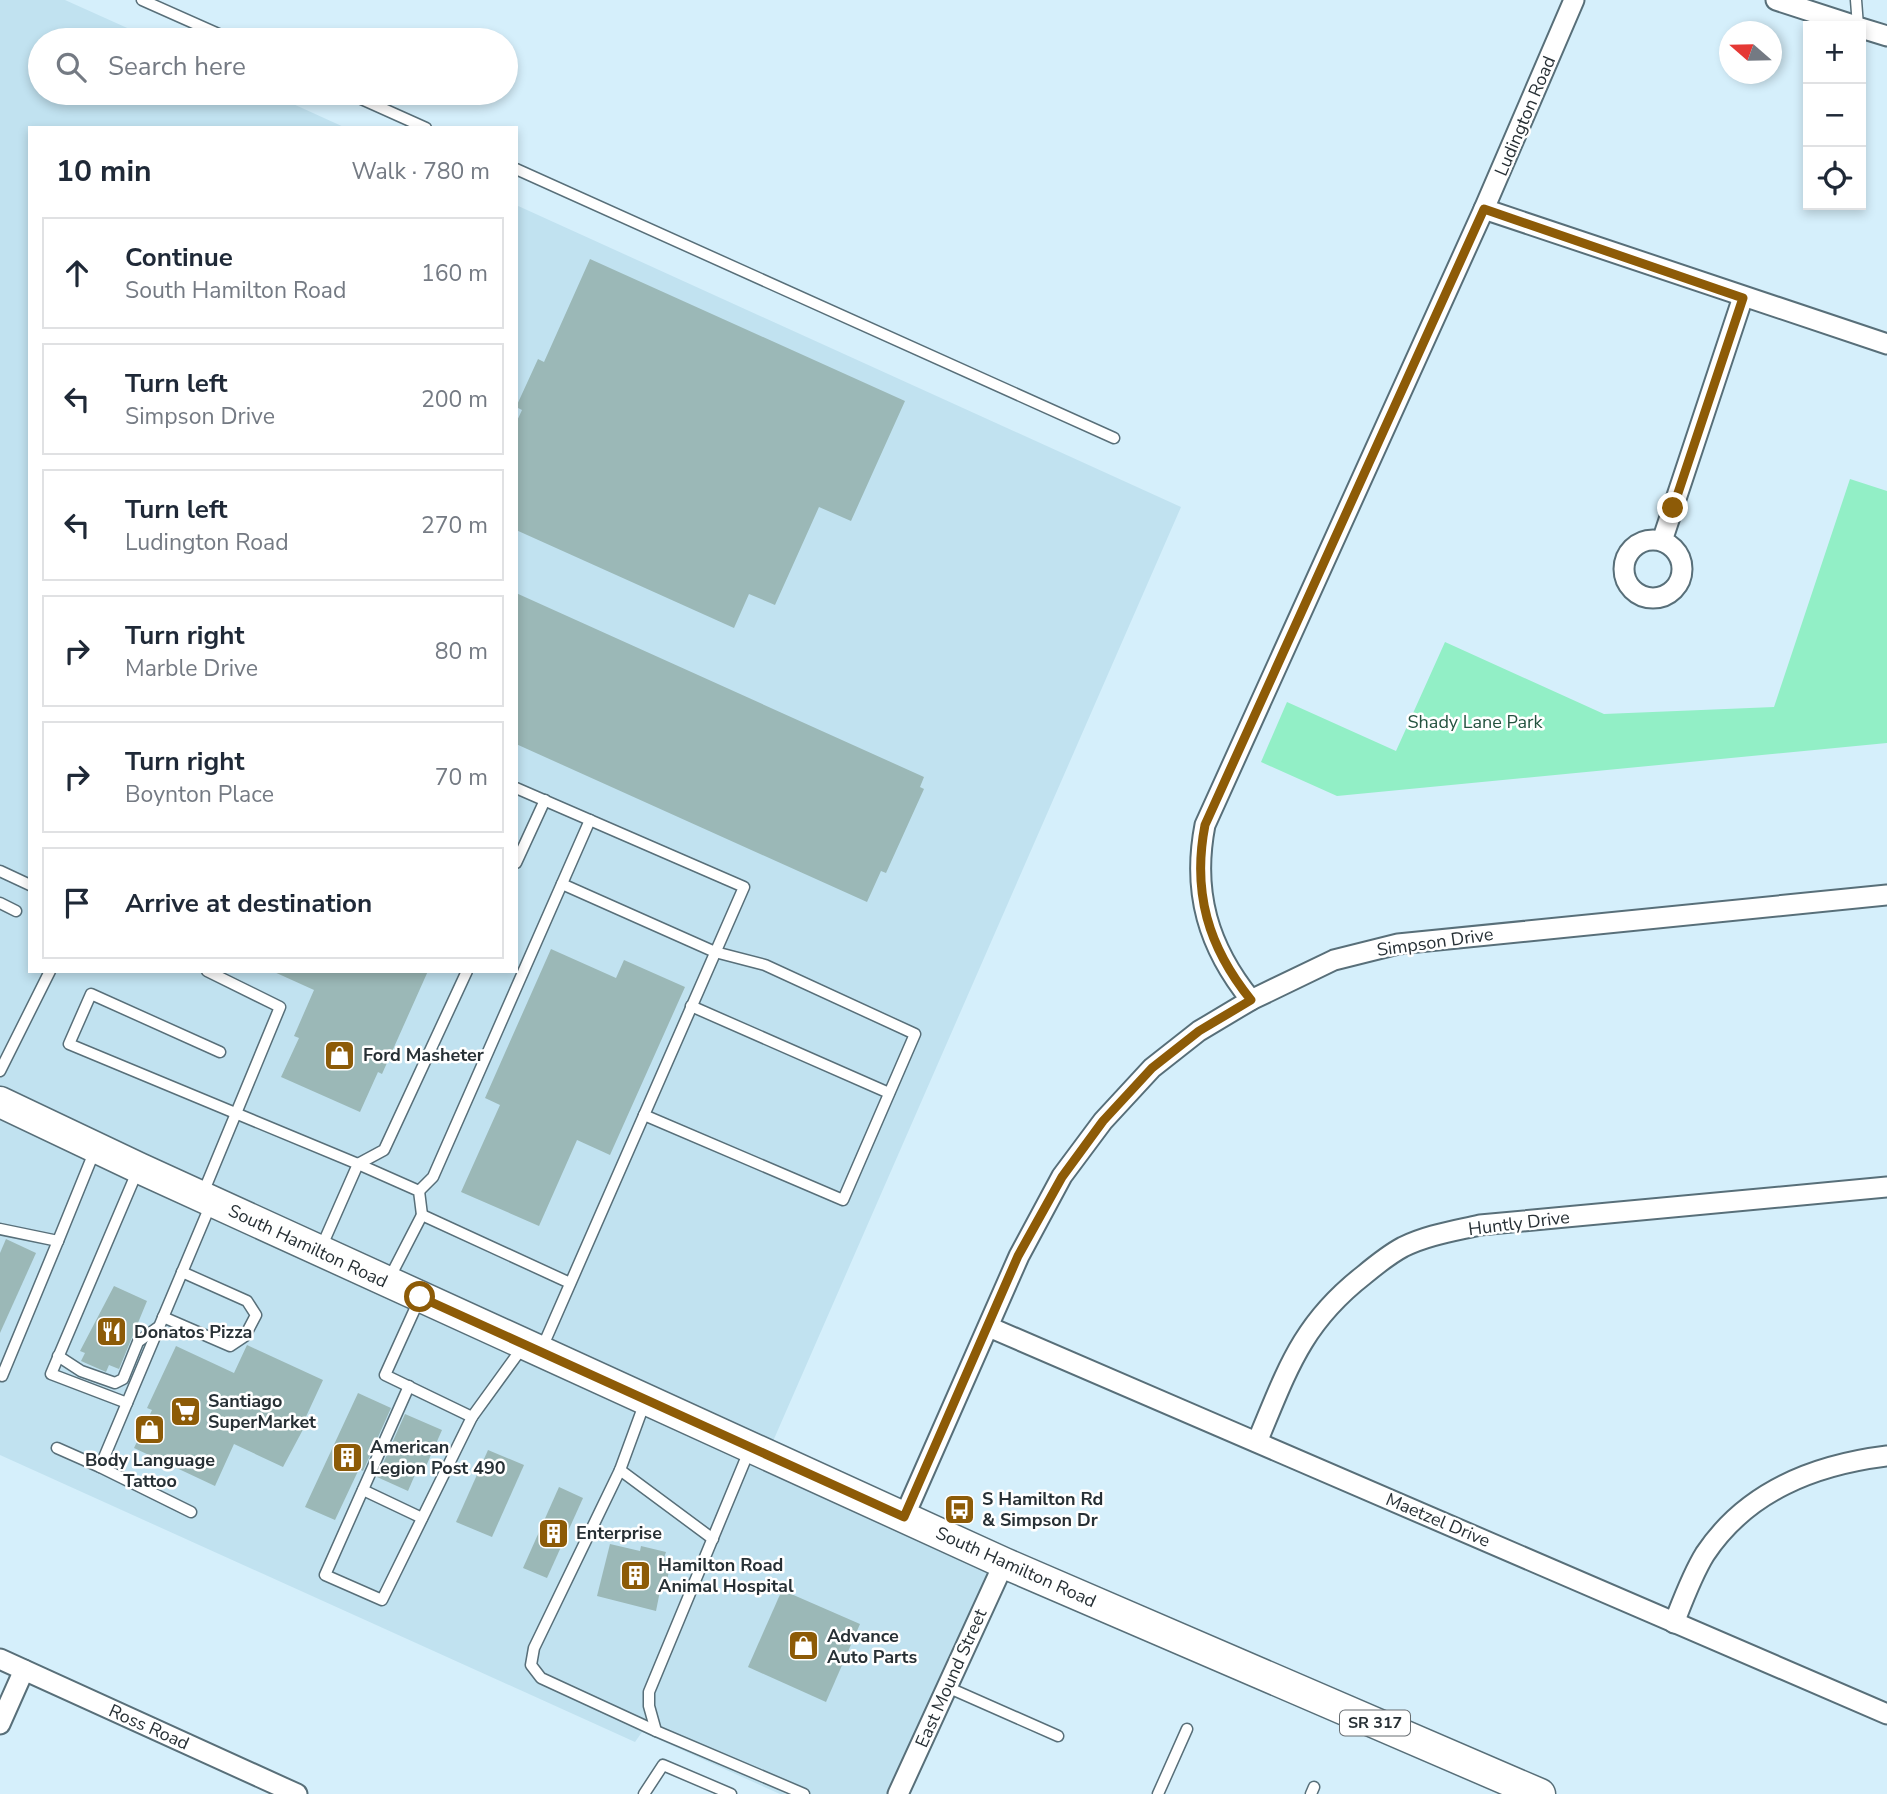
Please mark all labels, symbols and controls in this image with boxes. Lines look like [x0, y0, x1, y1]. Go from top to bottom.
north arrow [1719, 21, 1782, 84]
map controls [1803, 21, 1866, 210]
button: + [1803, 21, 1866, 84]
search box [28, 28, 518, 105]
icon: search [52, 48, 90, 86]
text: Search here [108, 49, 246, 84]
street label: Ludington Road [1489, 52, 1561, 180]
button: − [1803, 84, 1866, 147]
button: locate [1803, 147, 1866, 210]
text: 10 min [56, 151, 152, 192]
text: Walk · 780 m [351, 156, 490, 187]
text: Continue [125, 240, 233, 275]
icon: ahead [58, 254, 96, 292]
text: 160 m [421, 258, 488, 289]
text: South Hamilton Road [125, 275, 346, 306]
text: Turn left [125, 366, 228, 401]
icon: left [58, 380, 96, 418]
text: 200 m [421, 384, 488, 415]
text: Simpson Drive [125, 401, 275, 432]
text: Turn left [125, 492, 228, 527]
route end [1657, 492, 1688, 523]
icon: left [58, 506, 96, 544]
text: 270 m [421, 510, 488, 541]
text: Ludington Road [125, 527, 289, 558]
text: Turn right [125, 618, 244, 653]
icon: right [58, 632, 96, 670]
text: 80 m [435, 636, 488, 667]
text: Marble Drive [125, 653, 258, 684]
park label: Shady Lane Park [1408, 710, 1543, 734]
text: Turn right [125, 744, 244, 779]
icon: right [58, 758, 96, 796]
text: 70 m [435, 762, 488, 793]
text: Boynton Place [125, 779, 274, 810]
icon: arrive [58, 884, 96, 922]
text: Arrive at destination [125, 886, 372, 921]
street label: Simpson Drive [1375, 922, 1495, 962]
shop icon: Ford Masheter [323, 1038, 357, 1072]
place label: Ford Masheter [363, 1043, 484, 1067]
street label: South Hamilton Road [224, 1199, 392, 1293]
street label: Huntly Drive [1467, 1205, 1571, 1241]
route start [404, 1281, 435, 1312]
restaurant icon: Donatos Pizza [94, 1315, 128, 1349]
place label: Donatos Pizza [134, 1320, 252, 1344]
place label: Santiago SuperMarket [208, 1389, 316, 1434]
supermarket icon: Santiago SuperMarket [168, 1394, 202, 1428]
shop icon: Body Language Tattoo [133, 1413, 167, 1447]
place label: American Legion Post 490 [370, 1435, 506, 1480]
building icon: American Legion Post 490 [330, 1440, 364, 1474]
place label: Body Language Tattoo [85, 1448, 215, 1493]
place label: S Hamilton Rd & Simpson Dr [982, 1487, 1103, 1532]
street label: Maetzel Drive [1382, 1487, 1494, 1553]
bus stop icon: S Hamilton Rd & Simpson Dr [942, 1492, 976, 1526]
building icon: Enterprise [536, 1516, 570, 1550]
place label: Enterprise [576, 1521, 662, 1545]
street label: South Hamilton Road [932, 1521, 1100, 1613]
place label: Hamilton Road Animal Hospital [658, 1553, 794, 1598]
building icon: Hamilton Road Animal Hospital [618, 1558, 652, 1592]
street label: East Mound Street [910, 1604, 993, 1751]
place label: Advance Auto Parts [827, 1624, 918, 1669]
shop icon: Advance Auto Parts [787, 1629, 821, 1663]
street label: Ross Road [105, 1699, 193, 1755]
road number: SR 317 [1340, 1710, 1410, 1736]

